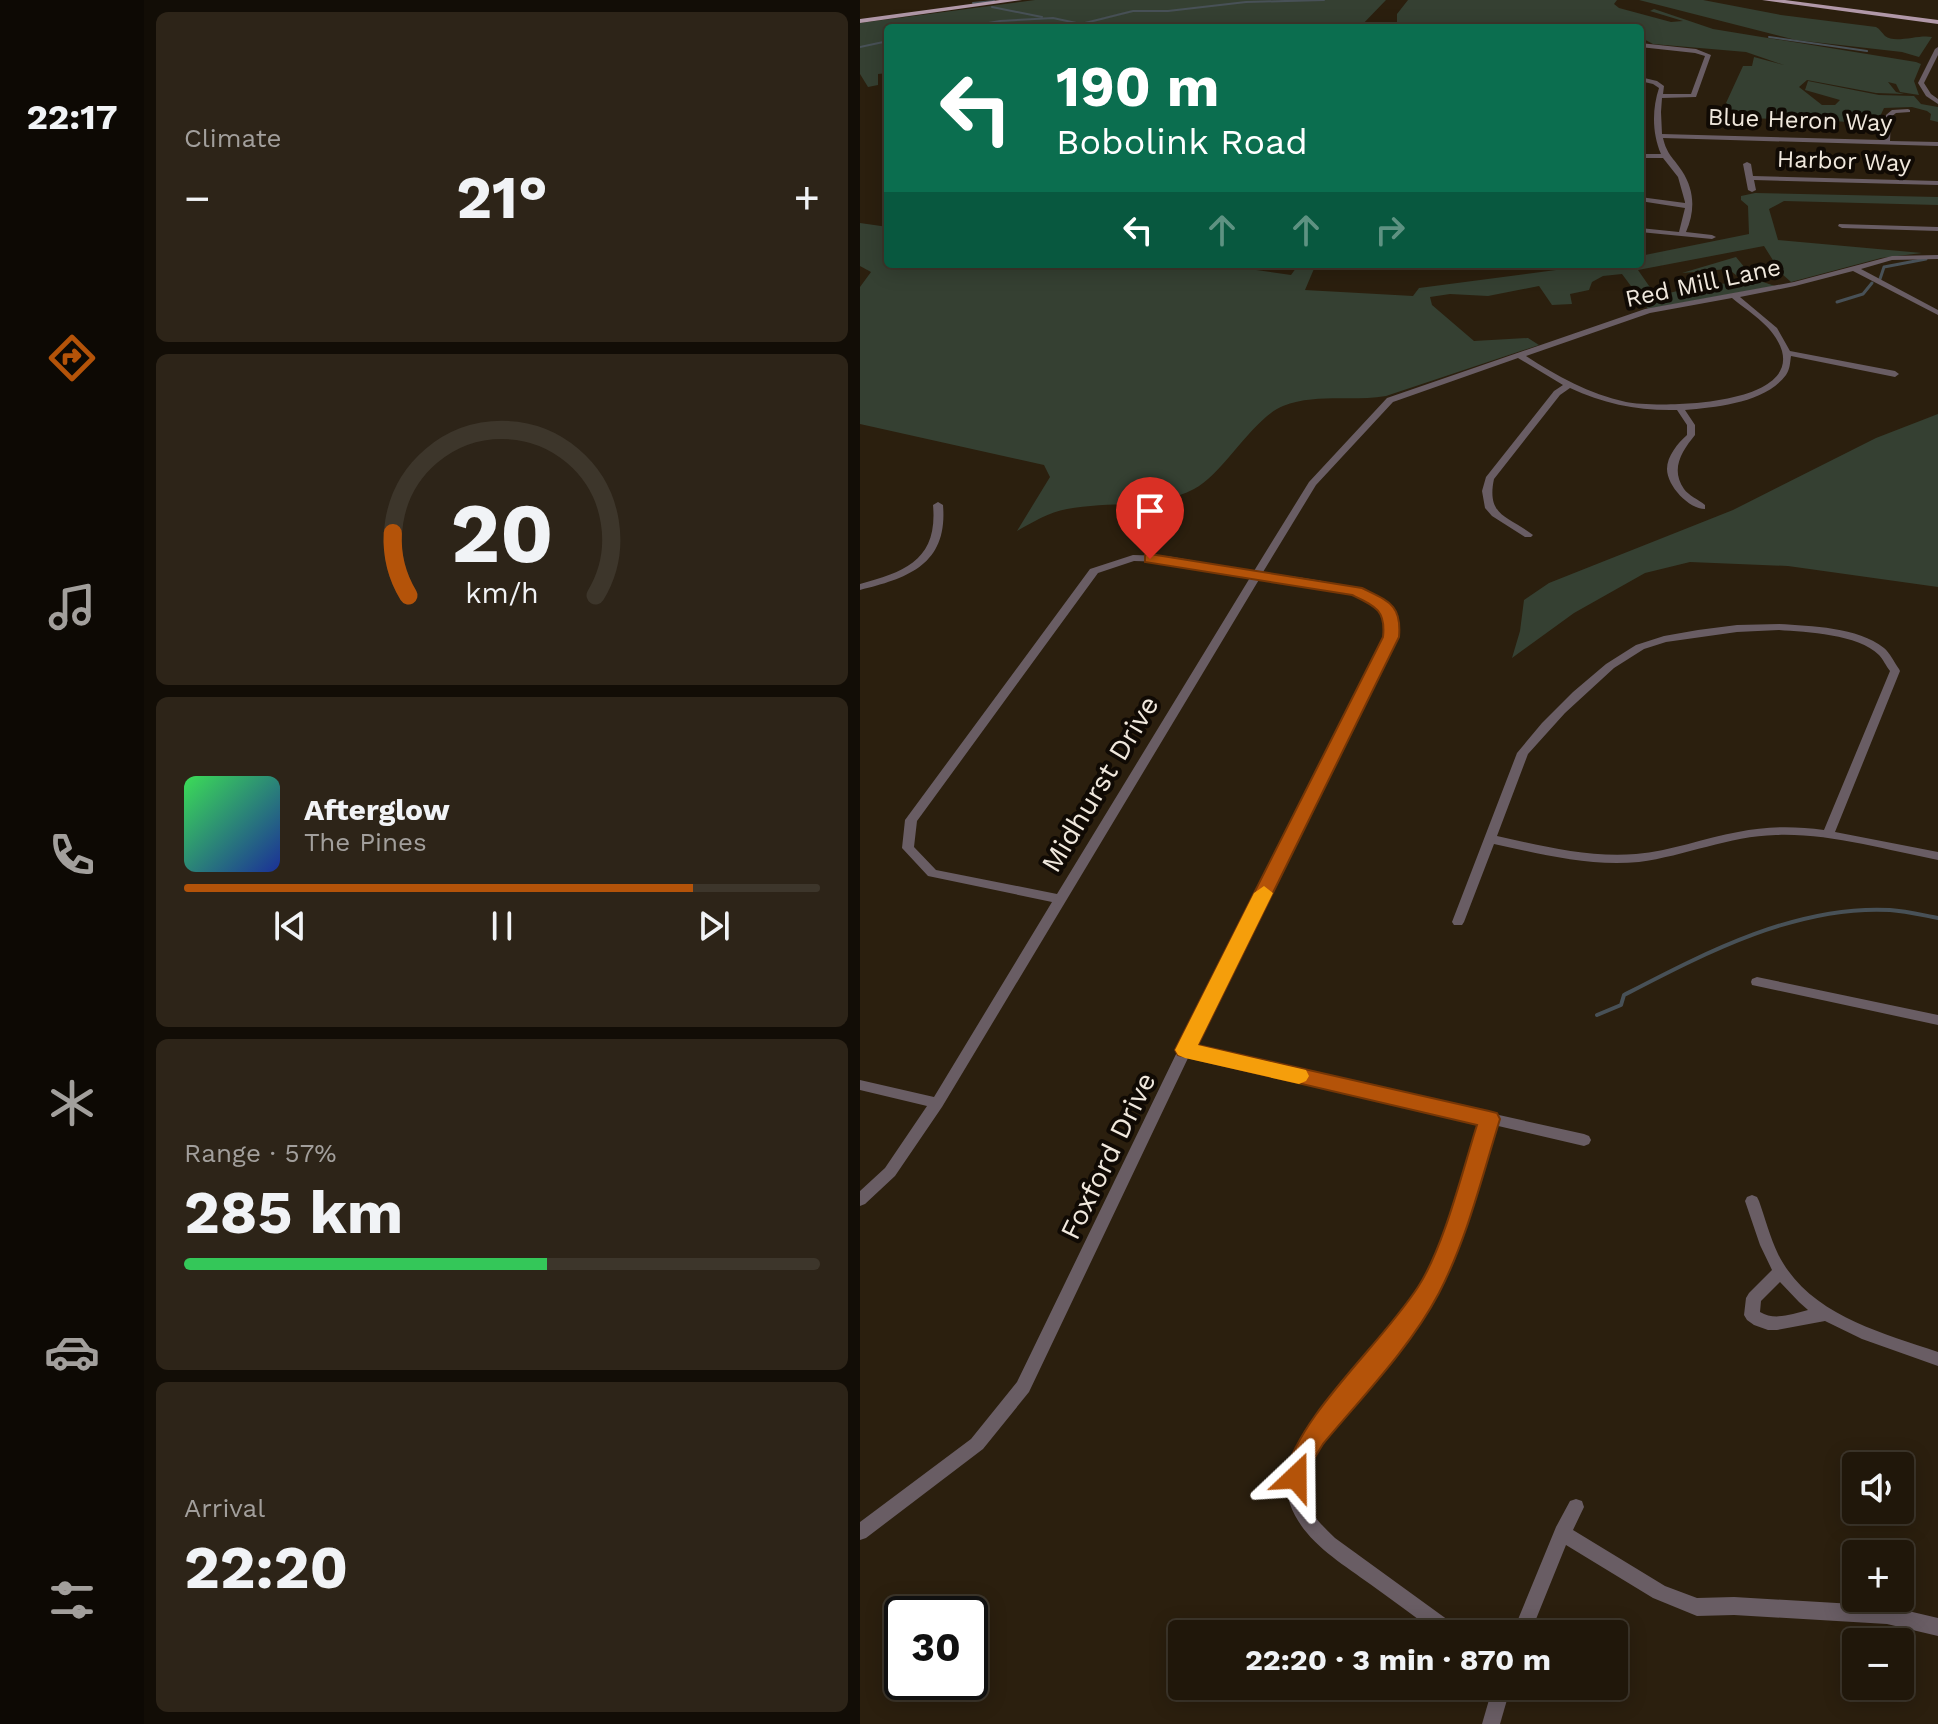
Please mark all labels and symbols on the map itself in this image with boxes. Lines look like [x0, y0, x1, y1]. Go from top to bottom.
street label: Blue Heron Way [1707, 103, 1893, 137]
street label: Harbor Way [1776, 145, 1912, 177]
street label: Red Mill Lane [1623, 253, 1783, 313]
pin [1116, 477, 1184, 559]
street label: Midhurst Drive [1034, 690, 1166, 878]
street label: Foxford Drive [1053, 1067, 1163, 1245]
position arrow [1254, 1435, 1338, 1519]
speed limit sign: 30 [884, 1596, 988, 1700]

